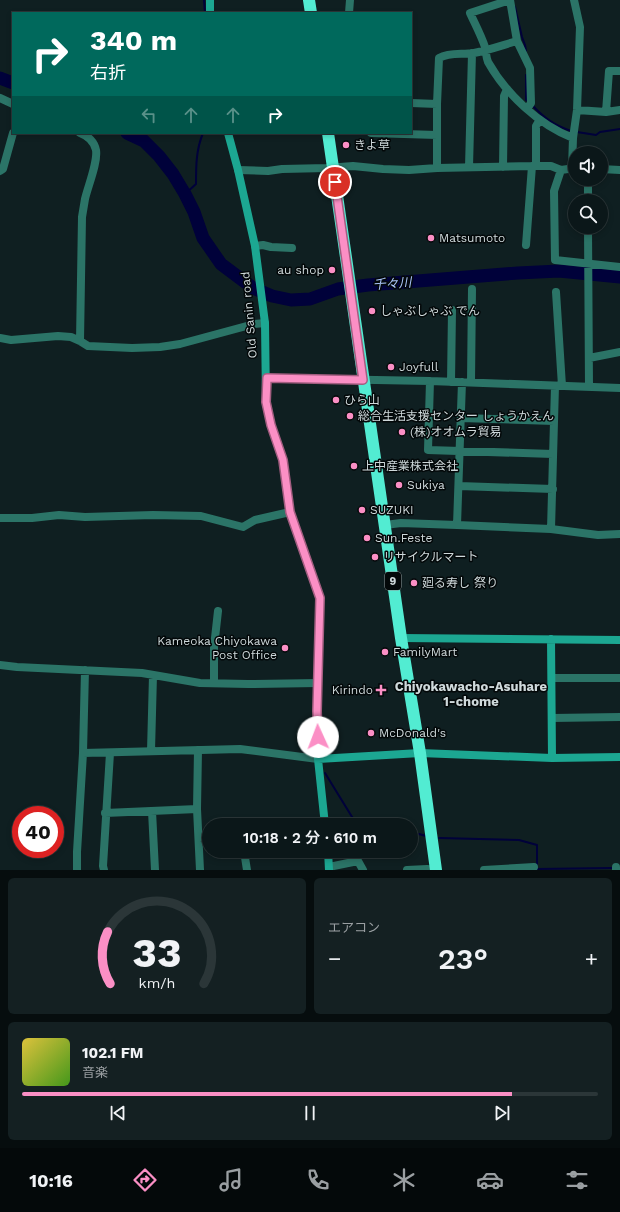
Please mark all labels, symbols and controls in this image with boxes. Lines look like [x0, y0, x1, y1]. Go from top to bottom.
text: 340 m [90, 24, 177, 57]
icon: right [24, 28, 76, 80]
text: 右折 [90, 62, 126, 83]
icon: left [138, 104, 160, 126]
icon: ahead [180, 104, 202, 126]
icon: ahead [222, 104, 244, 126]
icon: right [264, 104, 286, 126]
place label: きよ草 [354, 138, 390, 152]
marker: きよ草 [341, 140, 351, 150]
map controls [568, 146, 608, 234]
button: sound [568, 146, 608, 186]
pin [318, 165, 352, 199]
icon: arrive [324, 171, 346, 193]
button: search [568, 194, 608, 234]
place label: Matsumoto [439, 231, 505, 245]
marker: Matsumoto [426, 233, 436, 243]
place label: au shop [277, 263, 324, 277]
marker: au shop [327, 265, 337, 275]
street label: Old Sanin road [238, 271, 260, 359]
water label: 千々川 [372, 275, 414, 292]
place label: しゃぶしゃぶ でん [380, 304, 480, 318]
marker: しゃぶしゃぶ でん [367, 306, 377, 316]
place label: Joyfull [399, 360, 439, 374]
marker: Joyfull [386, 362, 396, 372]
place label: ひら山 [344, 393, 380, 407]
marker: ひら山 [331, 395, 341, 405]
place label: 総合生活支援センター しょうかえん [358, 409, 554, 423]
marker: 総合生活支援センター しょうかえん [345, 411, 355, 421]
place label: (株)オオムラ貿易 [410, 425, 501, 439]
marker: (株)オオムラ貿易 [397, 427, 407, 437]
place label: 上中産業株式会社 [362, 459, 458, 473]
marker: 上中産業株式会社 [349, 461, 359, 471]
place label: Sukiya [407, 478, 445, 492]
marker: Sukiya [394, 480, 404, 490]
place label: SUZUKI [370, 503, 414, 517]
marker: SUZUKI [357, 505, 367, 515]
place label: Sun.Feste [375, 531, 433, 545]
marker: Sun.Feste [362, 533, 372, 543]
place label: リサイクルマート [383, 550, 478, 564]
marker: リサイクルマート [370, 552, 380, 562]
road number: 9 [385, 572, 401, 590]
place label: 廻る寿し 祭り [422, 576, 498, 590]
marker: 廻る寿し 祭り [409, 578, 419, 588]
place label: Kameoka Chiyokawa Post Office [157, 634, 277, 662]
marker: Kameoka Chiyokawa Post Office [280, 643, 290, 653]
place label: FamilyMart [393, 645, 457, 659]
marker: FamilyMart [380, 647, 390, 657]
district label: Chiyokawacho-Asuhare 1-chome [395, 679, 548, 709]
place label: Kirindo [332, 683, 373, 697]
marker: Kirindo [376, 685, 386, 695]
position arrow [297, 716, 339, 758]
place label: McDonald's [379, 726, 446, 740]
marker: McDonald's [366, 728, 376, 738]
speed limit sign: 40 [12, 806, 64, 858]
text: 10:18 · 2 分 · 610 m [243, 829, 377, 847]
text: エアコン [328, 920, 380, 935]
text: 33 [132, 928, 182, 977]
text: 23° [438, 941, 488, 976]
text: − [328, 946, 341, 971]
text: + [585, 946, 598, 971]
text: km/h [139, 975, 175, 991]
text: 102.1 FM [82, 1044, 143, 1062]
text: 音楽 [82, 1065, 108, 1080]
icon: previous [107, 1102, 129, 1124]
icon: pause [299, 1102, 321, 1124]
icon: next [491, 1102, 513, 1124]
icon: directions [131, 1166, 159, 1194]
icon: music [217, 1166, 245, 1194]
icon: phone [304, 1166, 332, 1194]
icon: climate [390, 1166, 418, 1194]
icon: car [476, 1166, 504, 1194]
icon: filters [563, 1166, 591, 1194]
text: 10:16 [29, 1170, 73, 1191]

